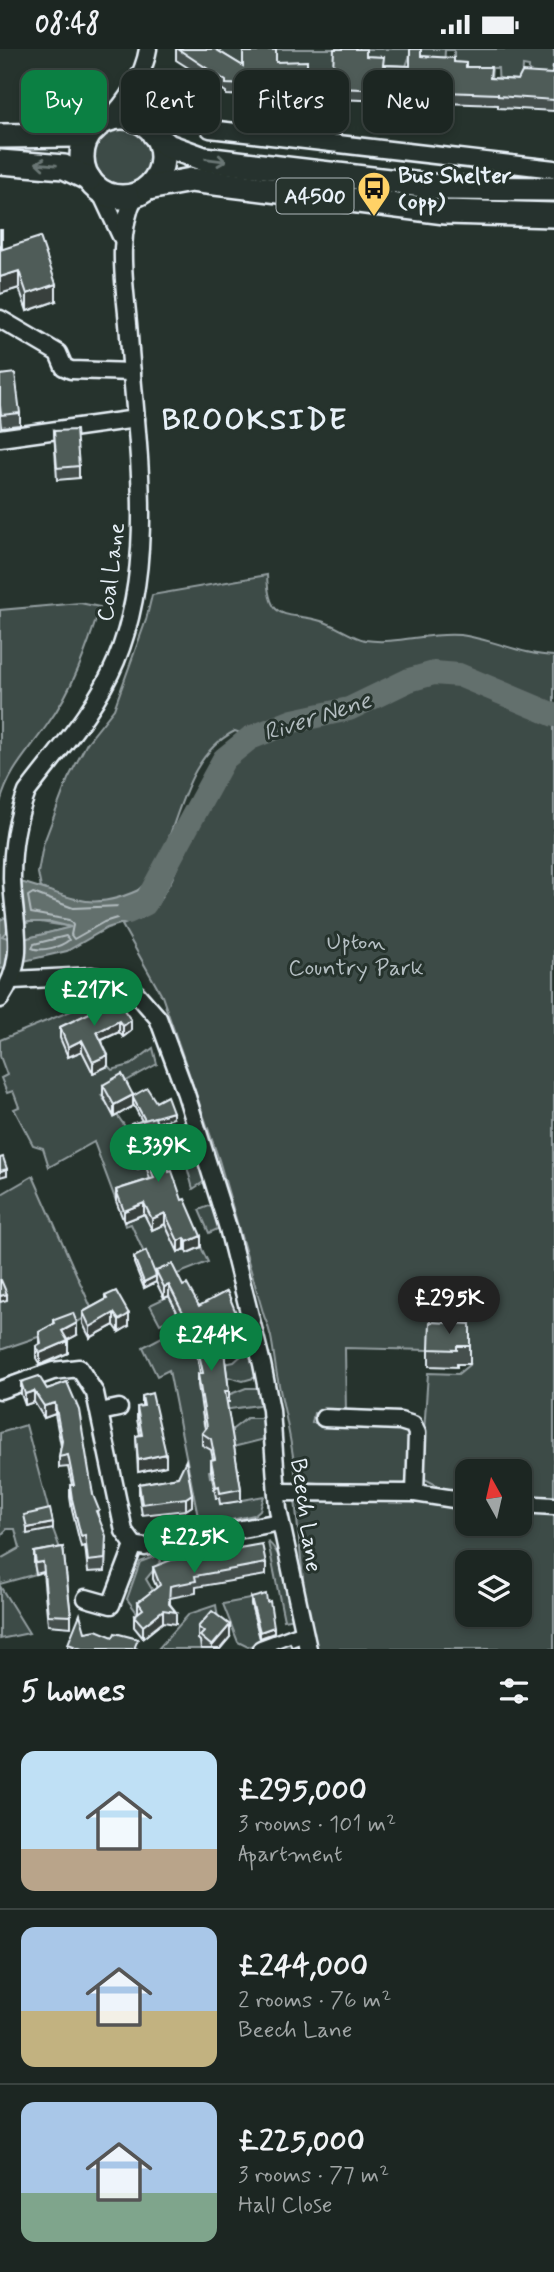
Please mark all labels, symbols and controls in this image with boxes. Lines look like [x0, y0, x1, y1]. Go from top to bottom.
text: 08:48 [35, 8, 100, 42]
chip: Buy [21, 70, 107, 133]
chip: Rent [121, 70, 220, 133]
chip: Filters [234, 70, 349, 133]
chip: New [363, 70, 453, 133]
one-way arrow [204, 154, 227, 167]
one-way arrow [35, 158, 58, 171]
place label: Bus Shelter (opp) [398, 162, 512, 218]
bus stop icon: Bus Shelter (opp) [355, 169, 393, 218]
road number: A4500 [276, 179, 354, 213]
district label: BROOKSIDE [162, 401, 348, 440]
street label: Coal Lane [91, 521, 133, 623]
water label: River Nene [260, 685, 376, 749]
park label: Upton Country Park [288, 928, 424, 984]
pin: £217K [45, 969, 143, 1028]
text: £217K [61, 976, 127, 1006]
pin: £339K [109, 1125, 207, 1184]
text: £339K [126, 1132, 190, 1162]
pin: £295K [400, 1277, 498, 1336]
text: £295K [414, 1284, 484, 1314]
pin: £244K [162, 1313, 260, 1373]
text: £244K [175, 1321, 247, 1351]
street label: Beech Lane [282, 1457, 328, 1574]
north arrow [455, 1459, 532, 1537]
map controls [455, 1459, 532, 1627]
pin: £225K [145, 1515, 243, 1575]
text: £225K [160, 1523, 228, 1553]
button: layers [455, 1550, 532, 1627]
text: 5 homes [21, 1672, 126, 1711]
icon: filters [495, 1672, 533, 1710]
text: £295,000 [238, 1771, 367, 1810]
icon: home [77, 1779, 161, 1863]
text: 3 rooms · 101 m² [238, 1810, 396, 1840]
text: Apartment [238, 1840, 343, 1870]
text: £244,000 [238, 1947, 368, 1986]
icon: home [77, 1955, 161, 2039]
text: 2 rooms · 76 m² [238, 1986, 391, 2016]
text: Beech Lane [238, 2016, 352, 2046]
text: £225,000 [238, 2122, 365, 2161]
icon: home [77, 2130, 161, 2214]
text: 3 rooms · 77 m² [238, 2161, 389, 2191]
text: Hall Close [238, 2191, 332, 2221]

